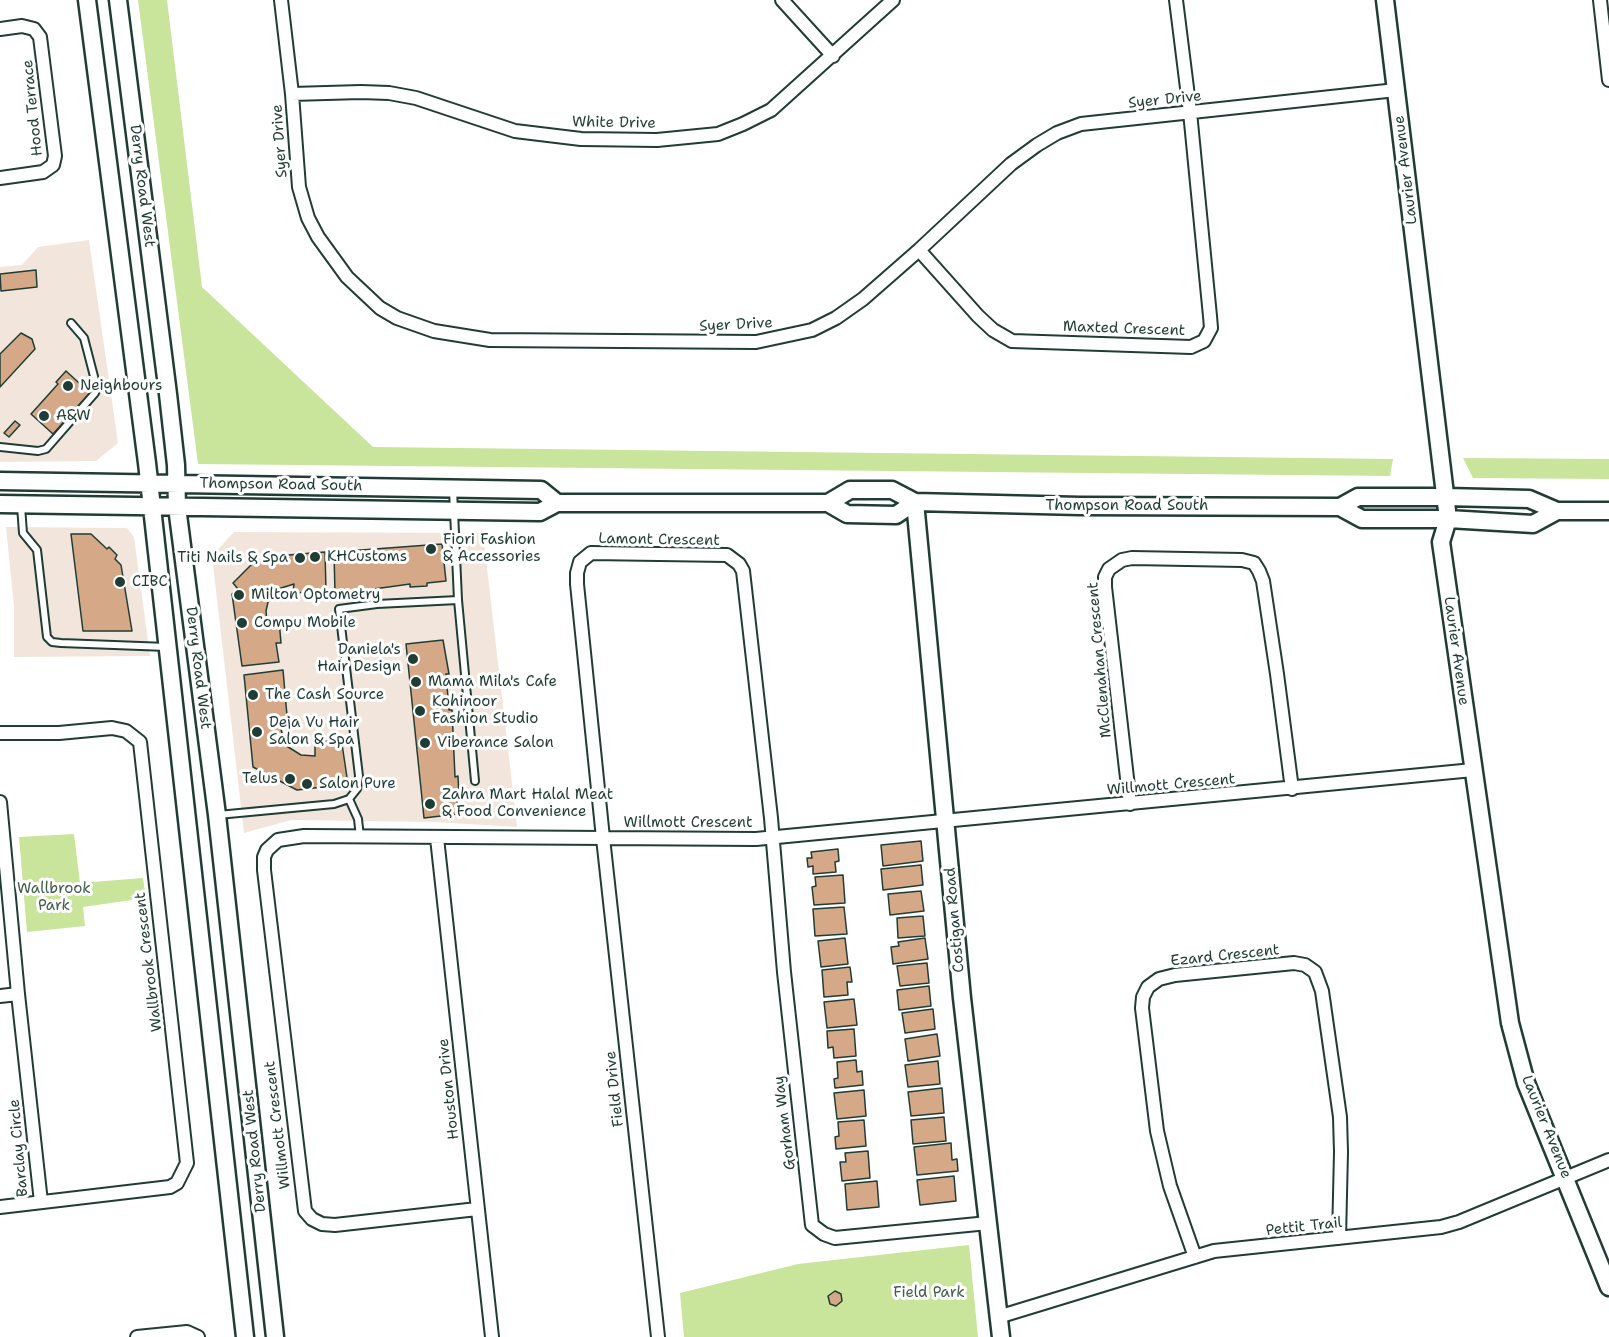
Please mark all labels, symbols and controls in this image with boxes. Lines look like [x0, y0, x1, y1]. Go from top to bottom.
street label: Hood Terrace [19, 59, 47, 157]
street label: Syer Drive [1127, 87, 1203, 113]
street label: Syer Drive [268, 104, 292, 178]
street label: White Drive [572, 113, 656, 133]
street label: Laurier Avenue [1390, 115, 1422, 225]
street label: Derry Road West [126, 124, 158, 248]
street label: Syer Drive [699, 314, 773, 336]
street label: Maxted Crescent [1063, 318, 1185, 340]
place label: Neighbours [80, 377, 162, 395]
marker: Neighbours [61, 379, 75, 393]
place label: A&W [56, 407, 91, 425]
marker: A&W [37, 409, 51, 423]
street label: Thompson Road South [199, 475, 363, 495]
street label: Thompson Road South [1046, 497, 1208, 515]
street label: Lamont Crescent [598, 530, 720, 550]
place label: Fiori Fashion & Accessories [443, 531, 541, 566]
marker: Fiori Fashion & Accessories [424, 542, 438, 556]
place label: KHCustoms [327, 548, 407, 566]
place label: Titi Nails & Spa [177, 549, 288, 567]
marker: KHCustoms [308, 550, 322, 564]
marker: Titi Nails & Spa [293, 551, 307, 565]
place label: CIBC [132, 573, 168, 591]
marker: CIBC [113, 575, 127, 589]
street label: McClenahan Crescent [1084, 581, 1116, 739]
place label: Milton Optometry [251, 586, 380, 604]
marker: Milton Optometry [232, 588, 246, 602]
street label: Laurier Avenue [1439, 595, 1473, 707]
street label: Derry Road West [182, 606, 214, 730]
place label: Compu Mobile [254, 614, 356, 632]
marker: Compu Mobile [235, 616, 249, 630]
place label: Daniela's Hair Design [317, 641, 401, 676]
marker: Daniela's Hair Design [406, 652, 420, 666]
place label: Mama Mila's Cafe [428, 673, 557, 691]
marker: Mama Mila's Cafe [409, 675, 423, 689]
place label: The Cash Source [265, 686, 384, 704]
marker: The Cash Source [246, 688, 260, 702]
place label: Kohinoor Fashion Studio [432, 693, 538, 728]
marker: Kohinoor Fashion Studio [413, 704, 427, 718]
place label: Deja Vu Hair Salon & Spa [269, 714, 360, 749]
marker: Deja Vu Hair Salon & Spa [250, 725, 264, 739]
place label: Viberance Salon [437, 734, 554, 752]
marker: Viberance Salon [418, 736, 432, 750]
place label: Telus [242, 770, 278, 788]
street label: Willmott Crescent [1106, 770, 1236, 800]
marker: Telus [283, 772, 297, 786]
place label: Salon Pure [319, 775, 396, 793]
marker: Salon Pure [300, 777, 314, 791]
place label: Zahra Mart Halal Meat & Food Convenience [442, 786, 613, 821]
marker: Zahra Mart Halal Meat & Food Convenience [423, 797, 437, 811]
street label: Willmott Crescent [624, 814, 752, 832]
street label: Costigan Road [941, 867, 969, 973]
park label: Wallbrook Park [17, 880, 91, 915]
street label: Wallbrook Crescent [132, 891, 166, 1033]
street label: Ezard Crescent [1170, 941, 1280, 971]
street label: Houston Drive [435, 1037, 463, 1141]
street label: Field Drive [602, 1050, 628, 1128]
street label: Willmott Crescent [261, 1060, 295, 1190]
street label: Laurier Avenue [1517, 1073, 1575, 1181]
street label: Gorham Way [770, 1075, 800, 1171]
street label: Derry Road West [240, 1089, 270, 1213]
street label: Barclay Circle [6, 1098, 32, 1198]
street label: Pettit Trail [1265, 1214, 1343, 1240]
park label: Field Park [893, 1284, 965, 1302]

